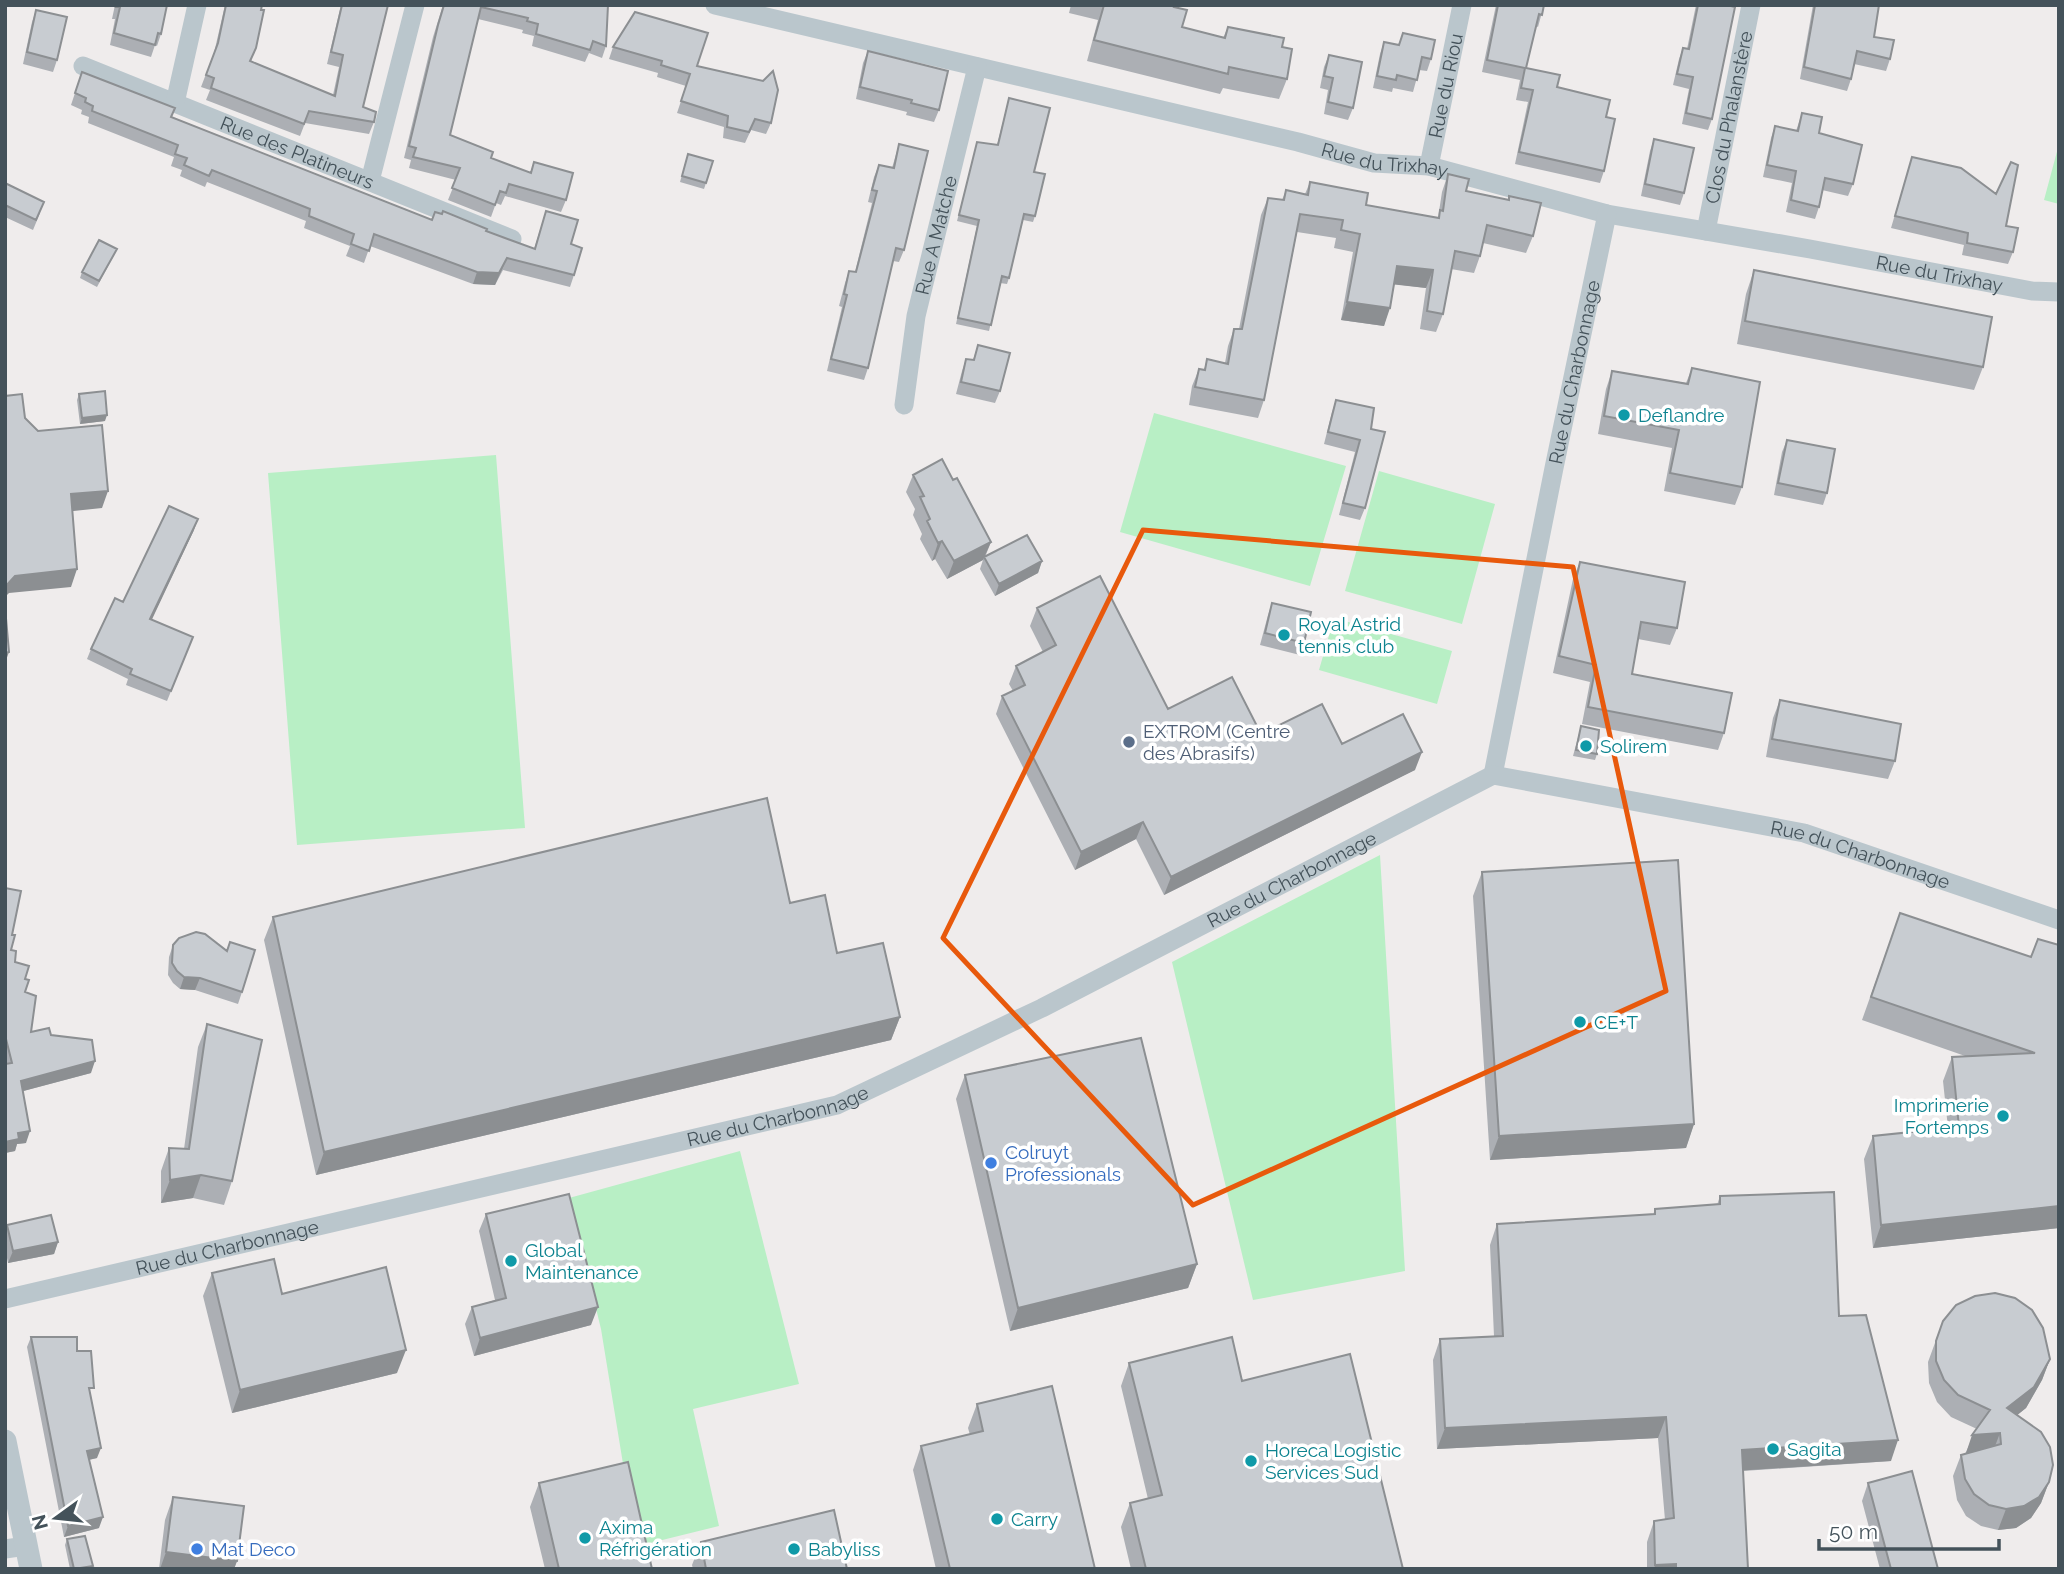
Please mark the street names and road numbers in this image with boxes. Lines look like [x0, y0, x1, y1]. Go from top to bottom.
street label: Clos du Phalanstère [1701, 29, 1757, 205]
street label: Rue du Riou [1424, 31, 1467, 140]
street label: Rue des Platineurs [217, 112, 377, 193]
street label: Rue du Trixhay [1319, 138, 1451, 182]
street label: Rue A Matche [911, 173, 961, 297]
street label: Rue du Trixhay [1874, 251, 2005, 296]
street label: Rue du Charbonnage [1544, 278, 1604, 466]
street label: Rue du Charbonnage [1769, 816, 1953, 893]
street label: Rue du Charbonnage [1203, 826, 1380, 932]
street label: Rue du Charbonnage [685, 1081, 872, 1151]
street label: Rue du Charbonnage [133, 1215, 321, 1279]

